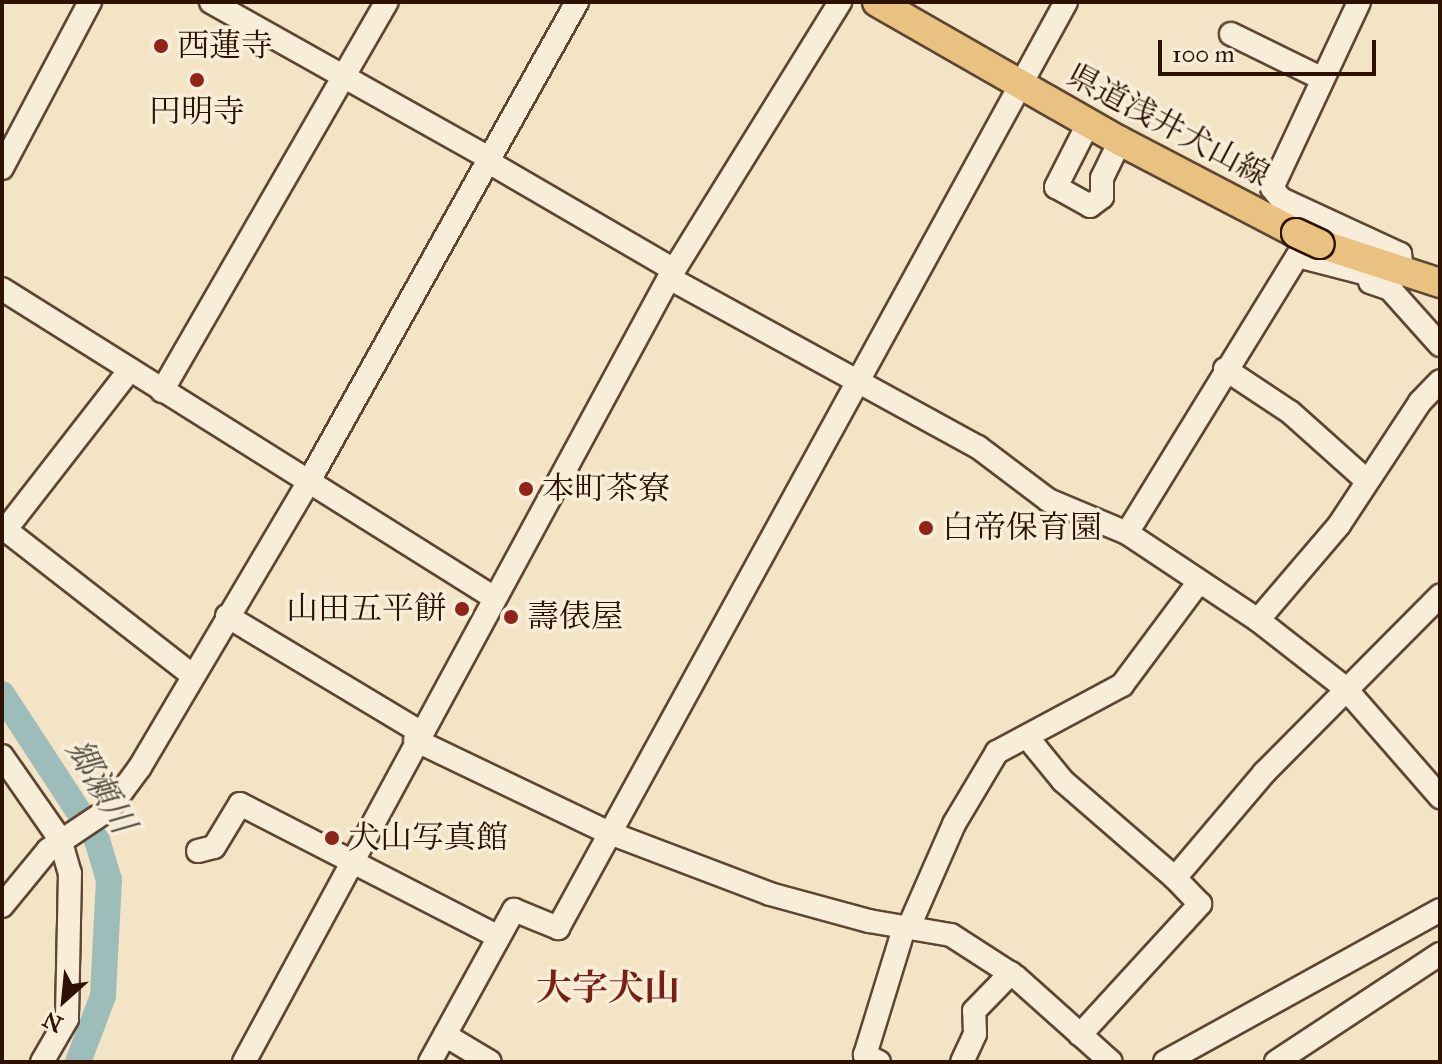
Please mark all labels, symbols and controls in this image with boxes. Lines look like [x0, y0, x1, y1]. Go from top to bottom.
scale bar [1162, 24, 1380, 74]
place label: 西蓮寺 [177, 27, 273, 65]
marker: 西蓮寺 [152, 37, 170, 55]
text: 100 m [1172, 39, 1235, 69]
street label: 県道浅井犬山線 [1060, 56, 1276, 196]
marker: 円明寺 [188, 71, 206, 89]
place label: 円明寺 [149, 93, 245, 131]
place label: 本町茶寮 [542, 470, 670, 508]
marker: 本町茶寮 [517, 480, 535, 498]
place label: 白帝保育園 [942, 509, 1102, 547]
marker: 白帝保育園 [917, 519, 935, 537]
place label: 山田五平餅 [286, 590, 446, 628]
place label: 壽俵屋 [527, 598, 623, 636]
marker: 山田五平餅 [453, 600, 471, 618]
marker: 壽俵屋 [502, 608, 520, 626]
water label: 郷瀬川 [58, 732, 144, 840]
place label: 犬山写真館 [348, 819, 508, 857]
marker: 犬山写真館 [323, 829, 341, 847]
north arrow [24, 960, 104, 1040]
district label: 大字犬山 [536, 967, 680, 1011]
text: N [38, 1006, 67, 1038]

